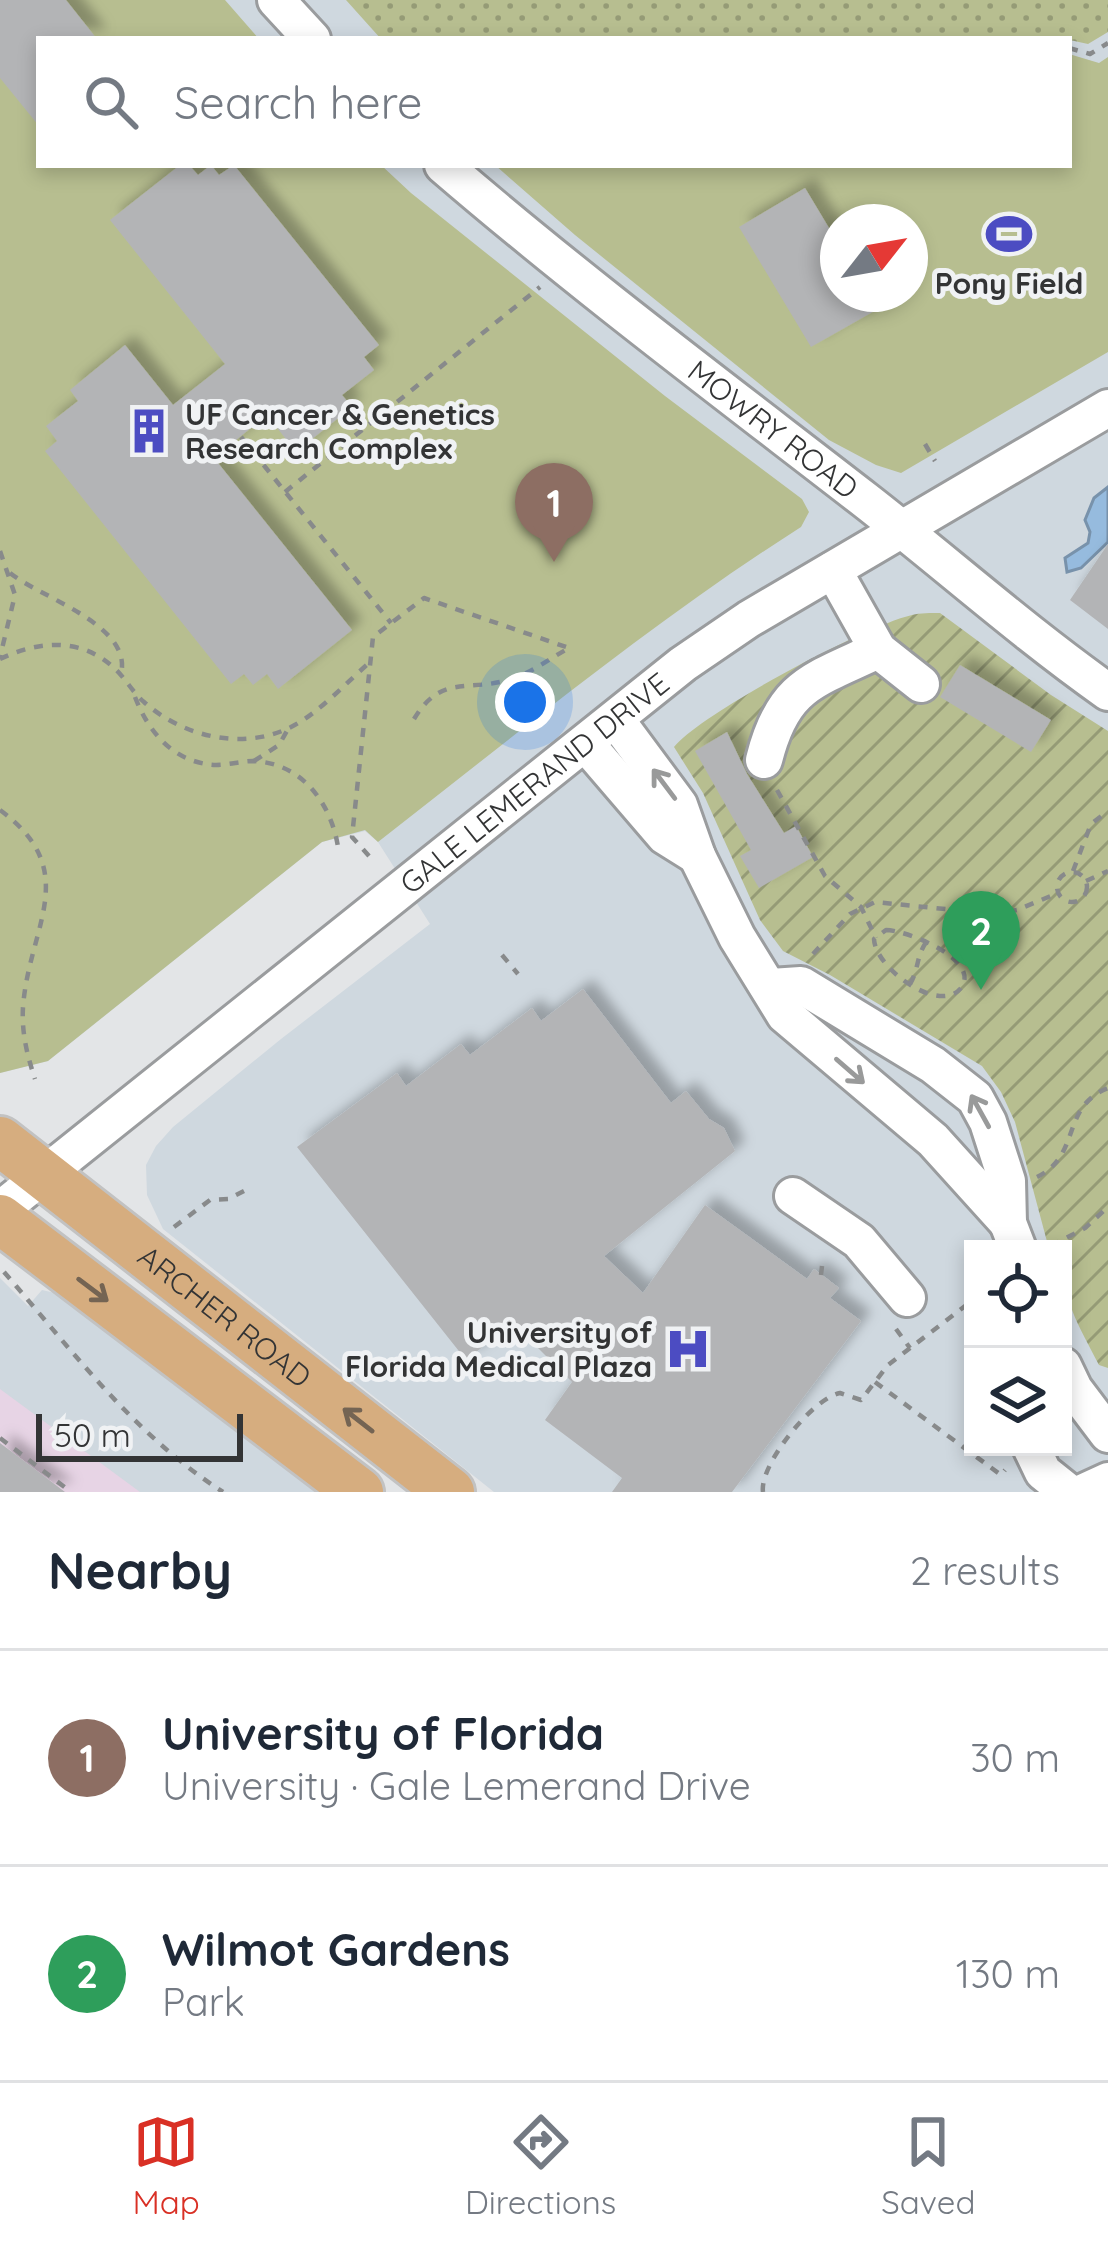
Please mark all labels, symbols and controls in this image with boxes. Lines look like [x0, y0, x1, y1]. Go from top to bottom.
search box [36, 36, 1072, 168]
icon: search [78, 69, 144, 135]
text: Search here [174, 74, 422, 130]
north arrow [820, 204, 928, 312]
sports icon: Pony Field [984, 209, 1034, 259]
place label: Pony Field [935, 264, 1083, 302]
street label: MOWRY ROAD [681, 352, 866, 507]
place label: UF Cancer & Genetics Research Complex [185, 395, 495, 467]
building icon: UF Cancer & Genetics Research Complex [124, 406, 174, 456]
pin: 1 [515, 463, 593, 562]
street label: GALE LEMERAND DRIVE [392, 664, 676, 902]
your location [495, 672, 555, 732]
one-way arrow [651, 769, 678, 801]
pin: 2 [942, 891, 1020, 990]
one-way arrow [834, 1057, 865, 1084]
one-way arrow [968, 1094, 991, 1129]
street label: ARCHER ROAD [130, 1237, 319, 1396]
map controls [964, 1240, 1072, 1456]
button: locate [964, 1240, 1072, 1348]
one-way arrow [76, 1277, 109, 1302]
place label: University of Florida Medical Plaza [345, 1313, 652, 1385]
hospital icon: University of Florida Medical Plaza [663, 1324, 713, 1374]
button: layers [964, 1348, 1072, 1456]
one-way arrow [343, 1407, 375, 1434]
scale bar [36, 1408, 243, 1461]
text: 50 m [54, 1414, 131, 1455]
text: Nearby [48, 1538, 232, 1602]
text: 2 results [910, 1546, 1060, 1595]
text: University of Florida [162, 1705, 604, 1761]
text: 1 [79, 1733, 95, 1782]
text: 30 m [970, 1733, 1060, 1782]
text: University · Gale Lemerand Drive [162, 1761, 751, 1810]
text: Wilmot Gardens [162, 1921, 510, 1977]
text: 2 [76, 1949, 98, 1998]
text: 130 m [956, 1949, 1060, 1998]
text: Park [162, 1977, 245, 2026]
tab: Map [133, 2109, 200, 2222]
tab: Directions [465, 2109, 616, 2222]
tab: Saved [881, 2109, 975, 2222]

